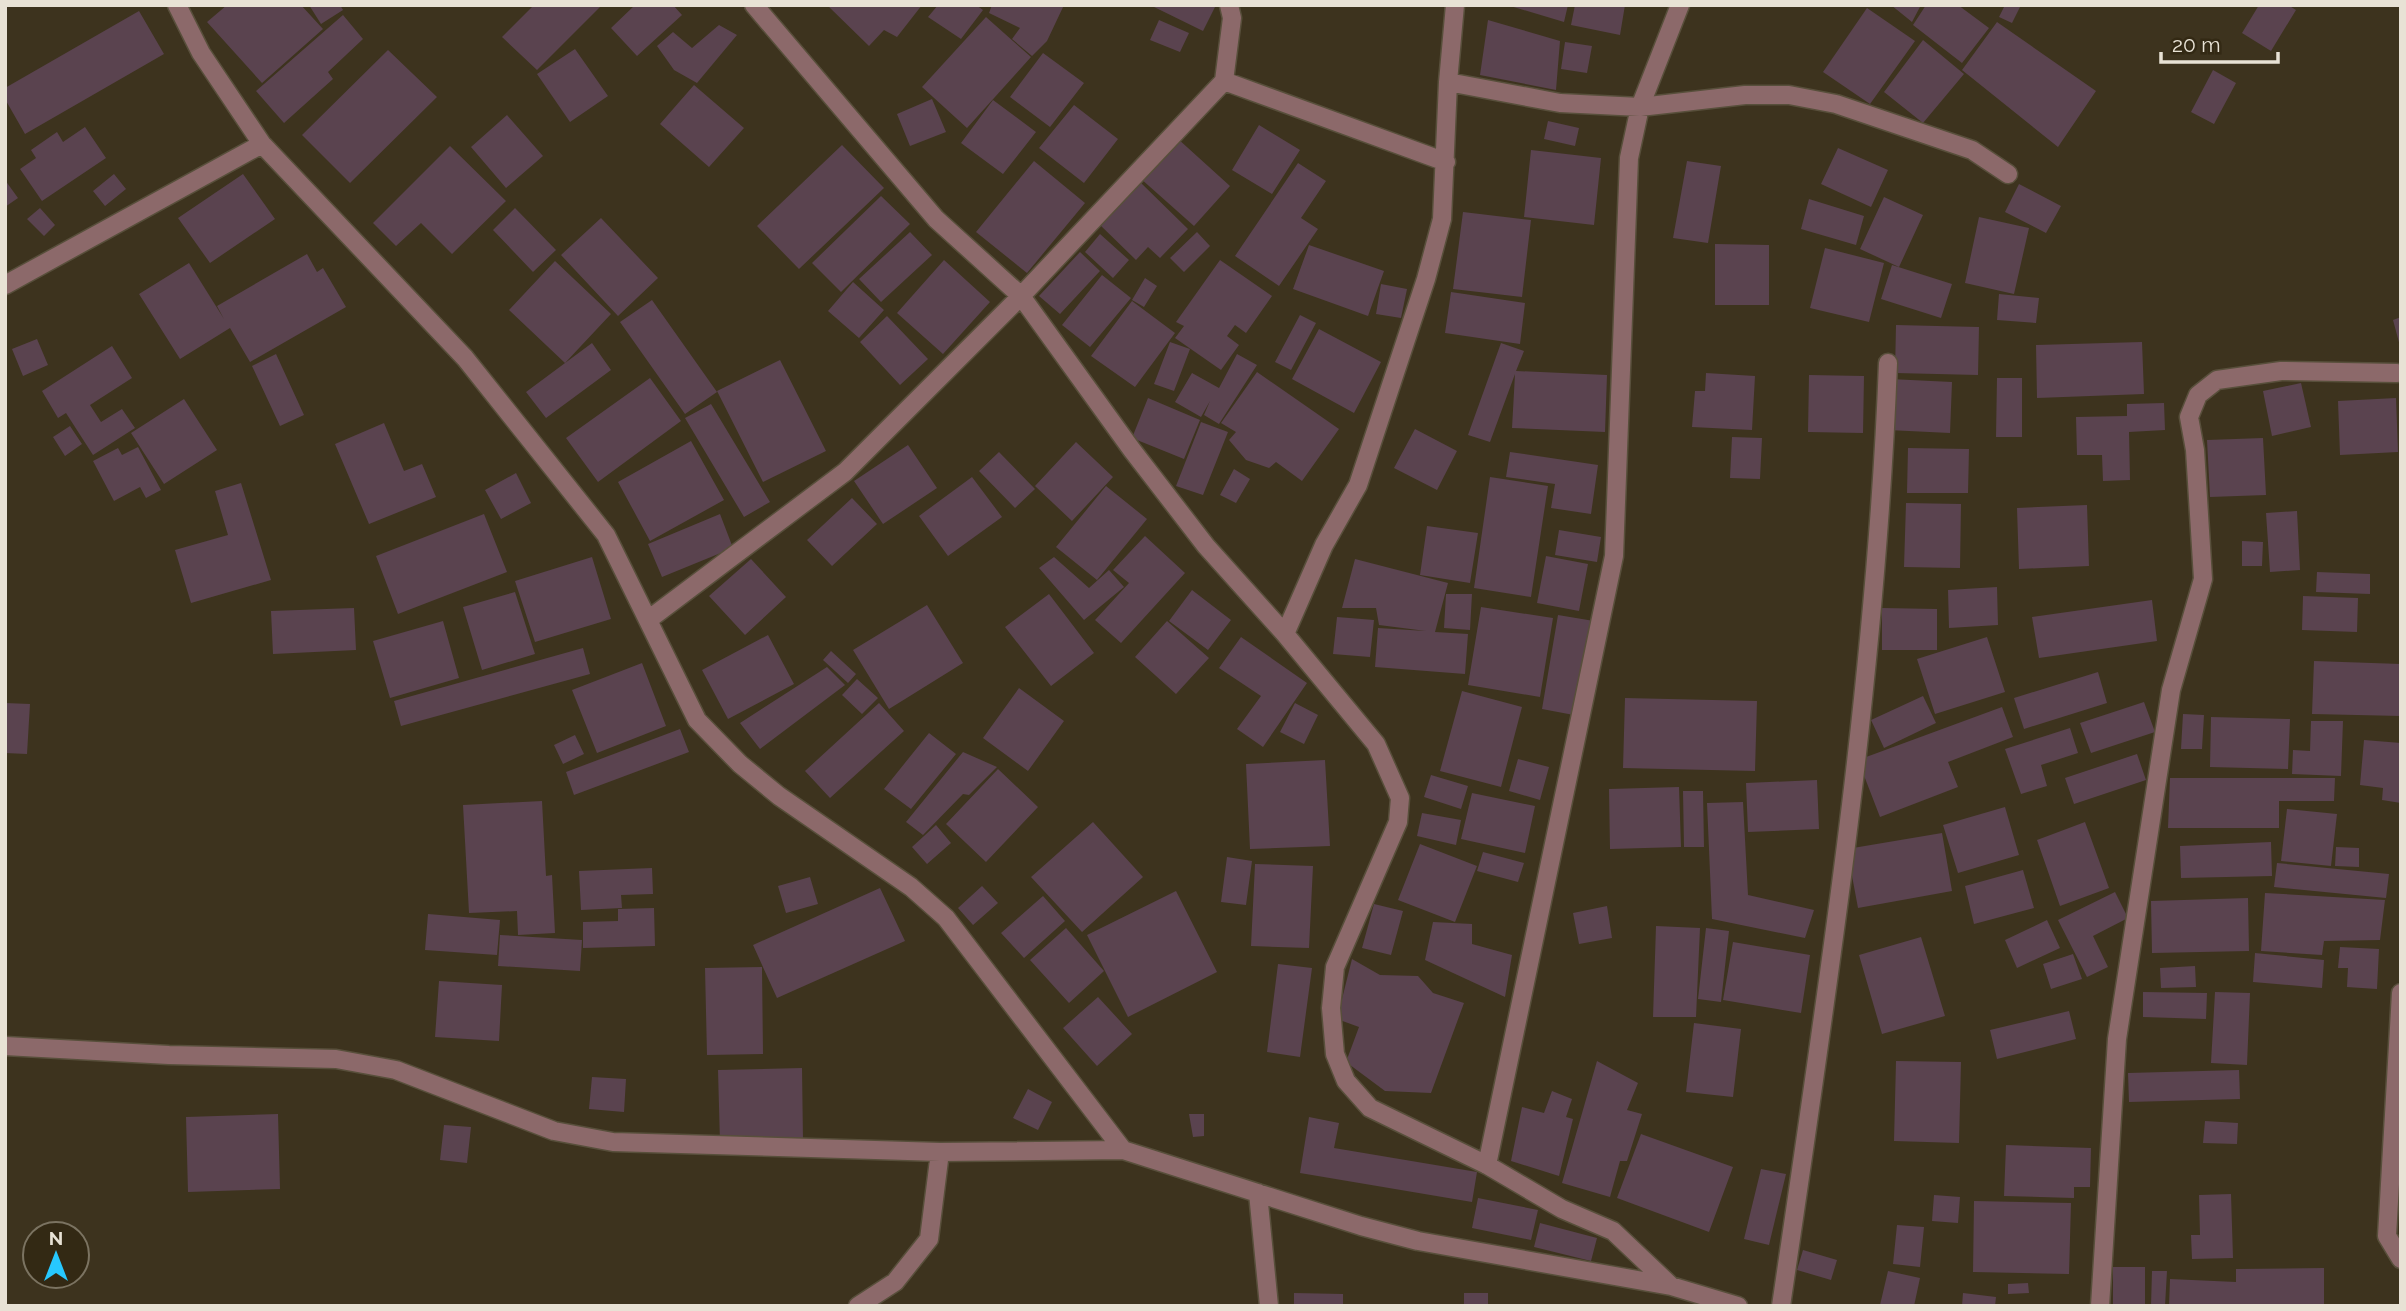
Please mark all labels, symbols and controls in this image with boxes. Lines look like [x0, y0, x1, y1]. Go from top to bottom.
scale bar [2161, 21, 2278, 65]
text: 20 m [2172, 32, 2220, 57]
north arrow [21, 1220, 91, 1290]
text: N [49, 1227, 63, 1249]

